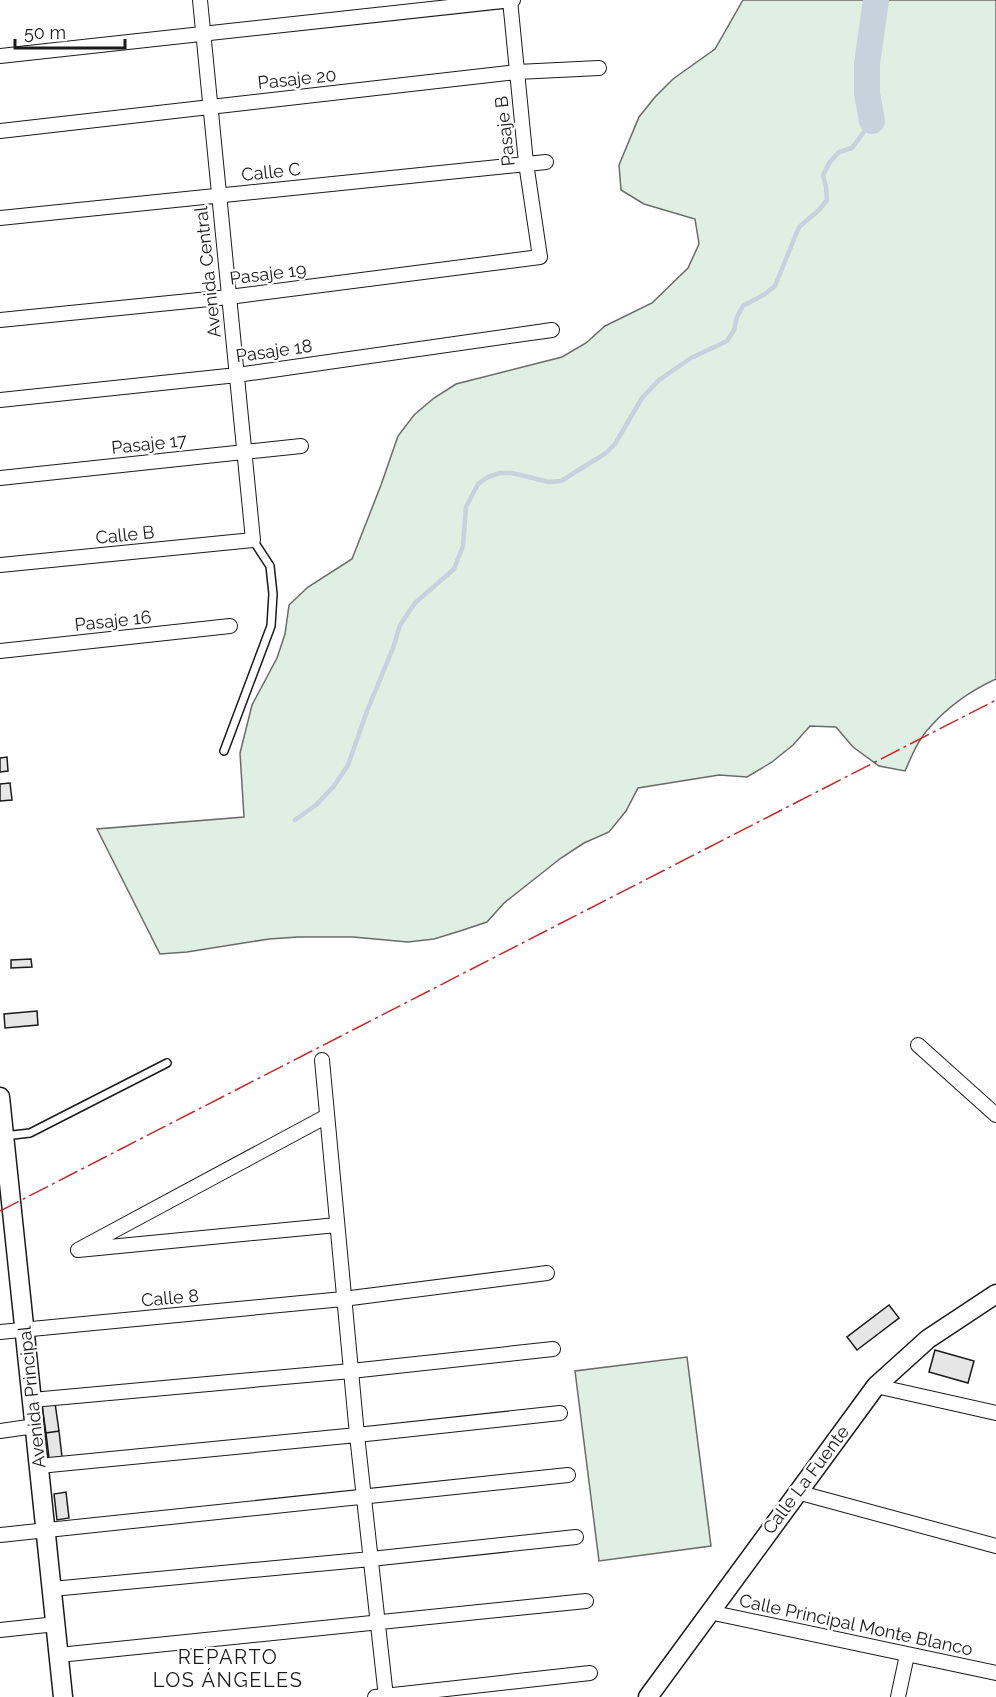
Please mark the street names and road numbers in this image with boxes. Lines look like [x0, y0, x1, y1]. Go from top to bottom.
street label: Pasaje 20 [257, 64, 337, 93]
street label: Pasaje B [490, 95, 519, 167]
street label: Calle C [240, 158, 302, 185]
street label: Avenida Central [190, 205, 225, 339]
street label: Pasaje 19 [229, 258, 307, 289]
street label: Pasaje 18 [234, 335, 314, 366]
street label: Pasaje 17 [110, 429, 188, 458]
street label: Calle B [94, 521, 155, 548]
street label: Pasaje 16 [73, 606, 153, 635]
street label: Calle 8 [140, 1285, 200, 1310]
street label: Avenida Principal [14, 1325, 49, 1469]
street label: Calle La Fuente [758, 1421, 853, 1538]
street label: Calle Principal Monte Blanco [737, 1589, 975, 1660]

